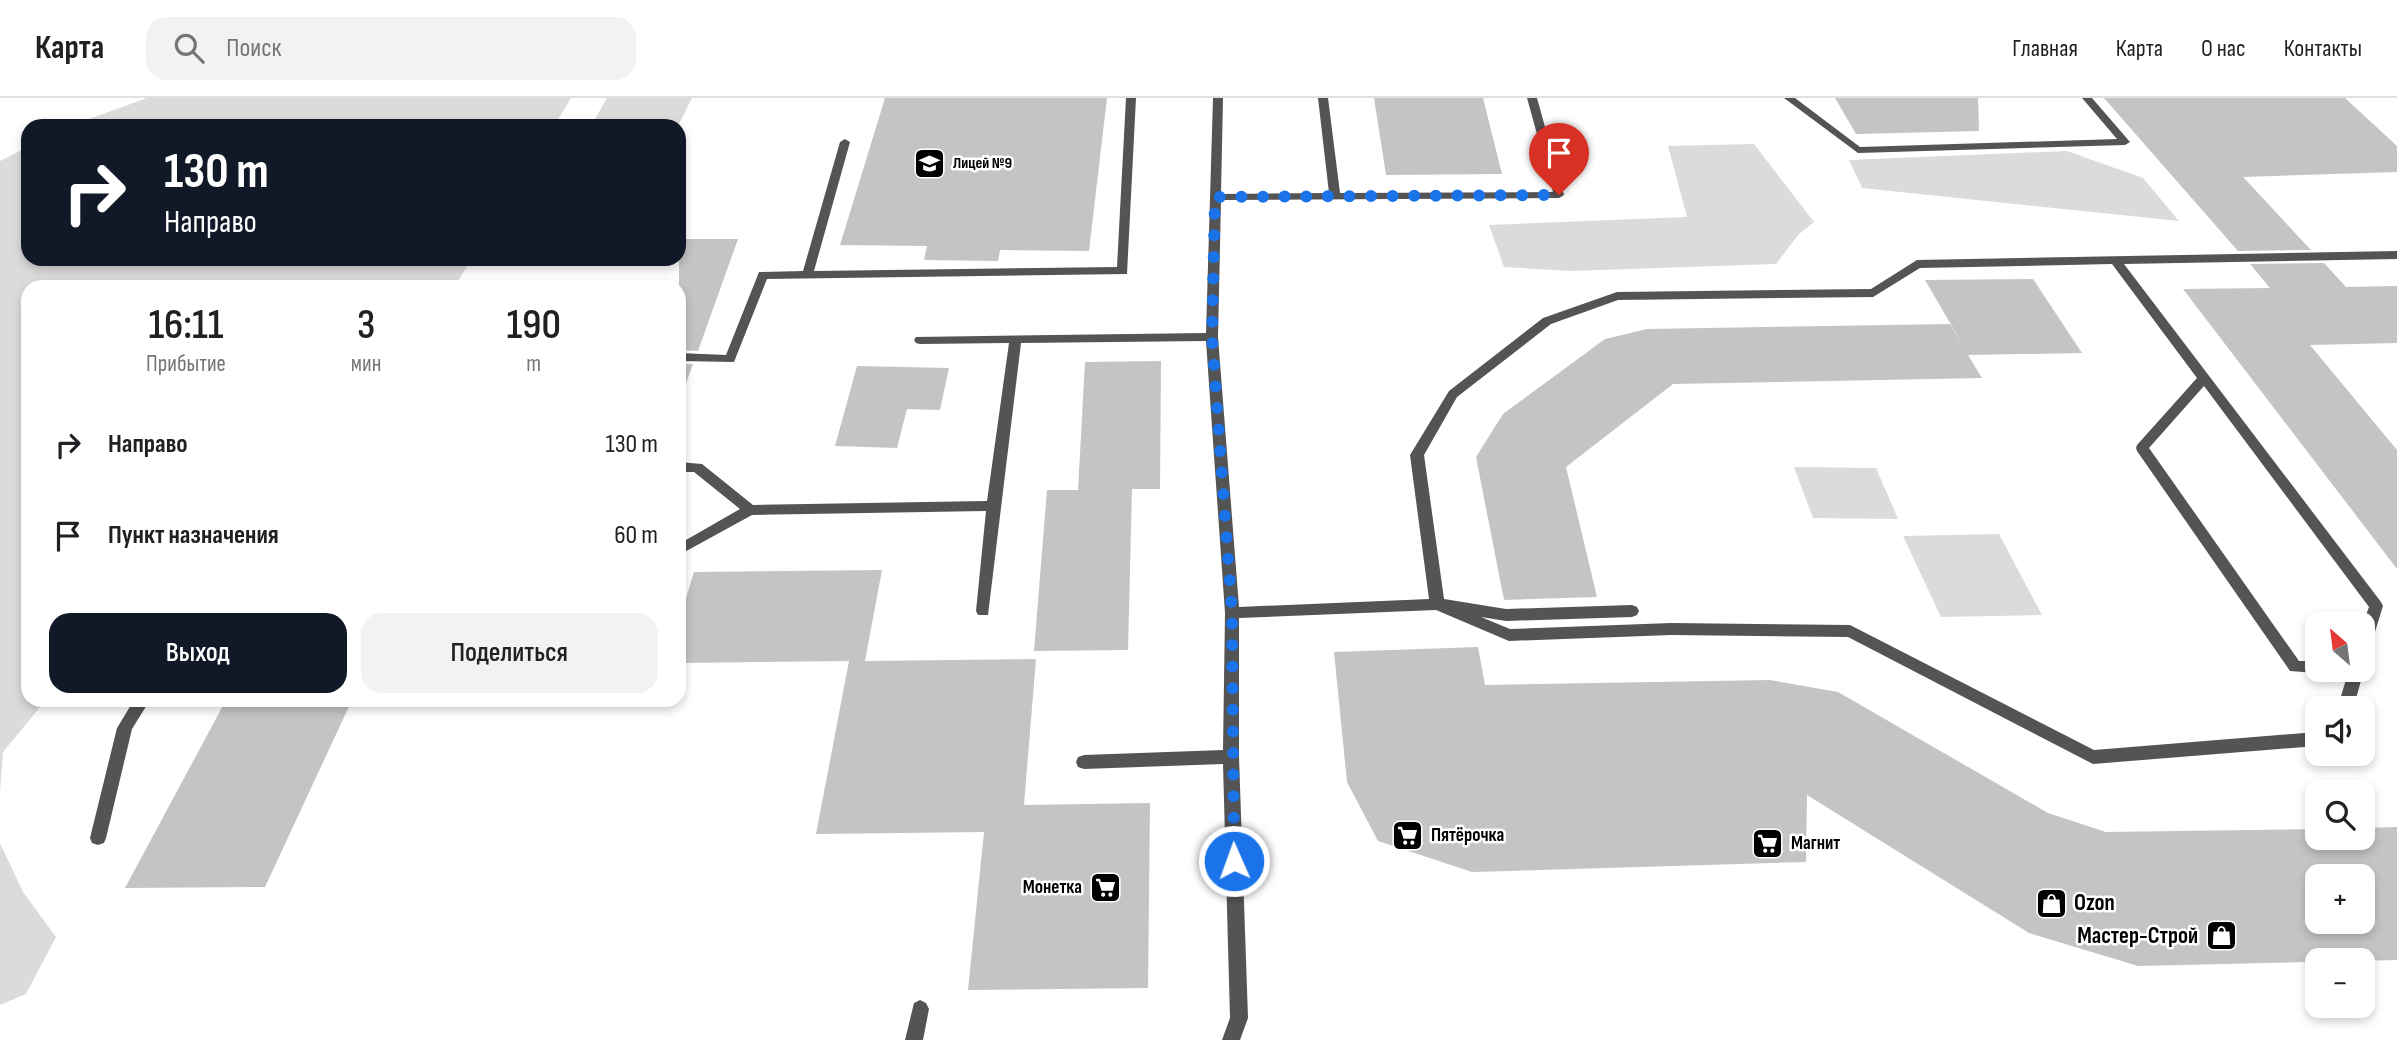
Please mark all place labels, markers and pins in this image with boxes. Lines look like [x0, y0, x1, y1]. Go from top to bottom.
pin [1529, 123, 1589, 195]
school or university icon: Лицей №9 [913, 146, 947, 180]
place label: Лицей №9 [953, 154, 1012, 173]
supermarket icon: Пятёрочка [1391, 818, 1425, 852]
place label: Пятёрочка [1431, 824, 1504, 847]
supermarket icon: Магнит [1751, 826, 1785, 860]
place label: Магнит [1791, 832, 1840, 855]
supermarket icon: Монетка [1088, 870, 1122, 904]
place label: Монетка [1023, 876, 1082, 899]
shop icon: Ozon [2034, 886, 2068, 920]
place label: Ozon [2074, 889, 2115, 917]
shop icon: Мастер-Строй [2204, 919, 2238, 953]
place label: Мастер-Строй [2077, 922, 2198, 950]

